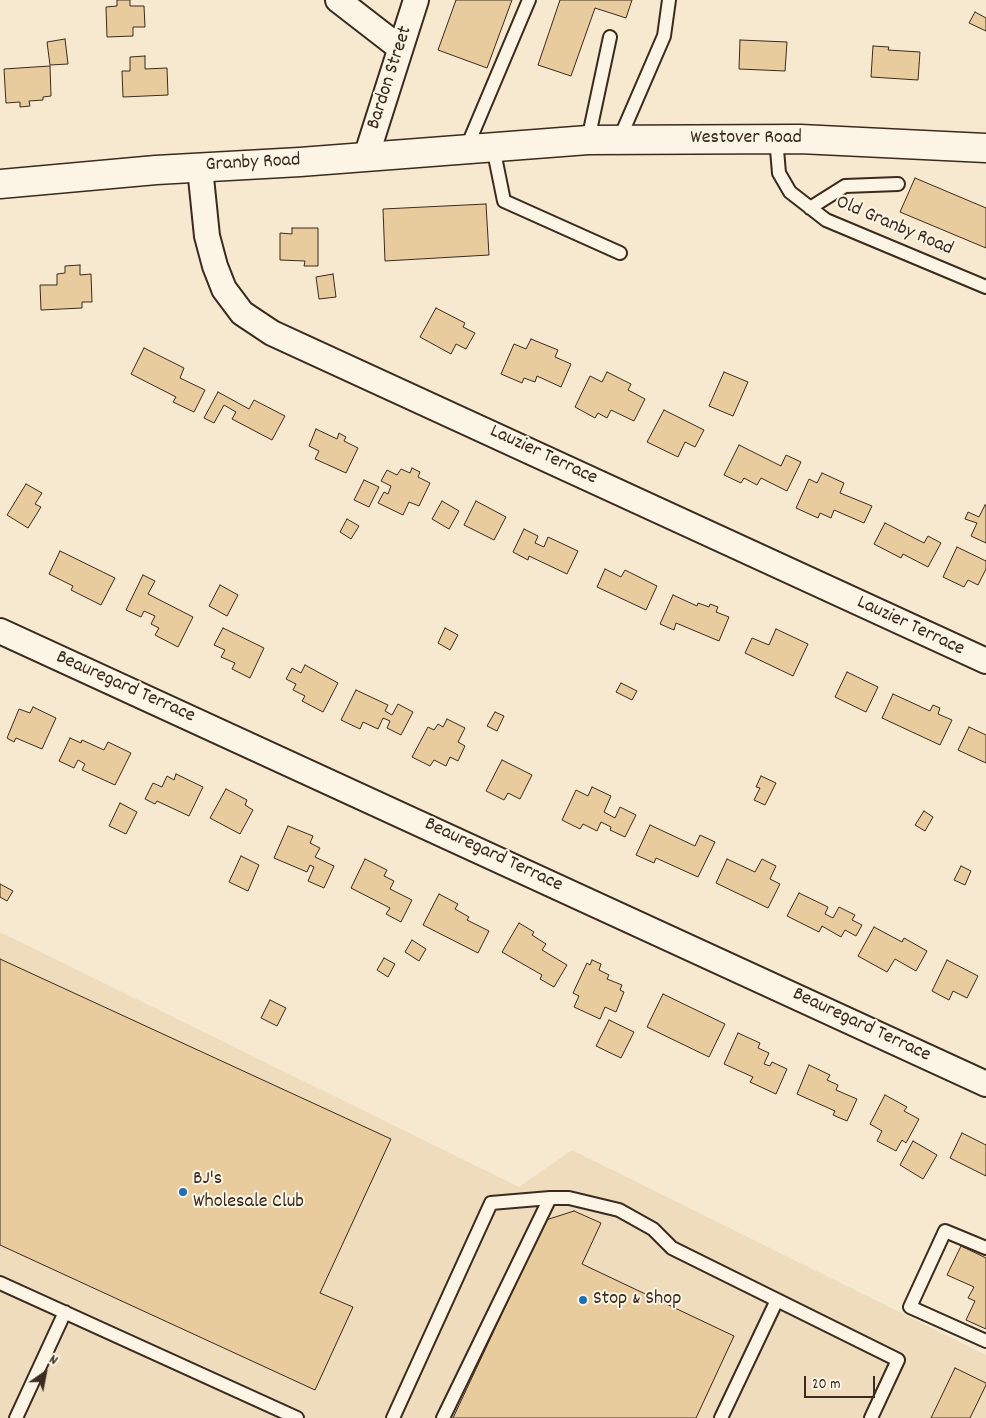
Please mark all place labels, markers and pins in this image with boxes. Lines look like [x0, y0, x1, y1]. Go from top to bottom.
place label: BJ's Wholesale Club [193, 1168, 304, 1215]
marker: BJ's Wholesale Club [177, 1186, 189, 1198]
place label: Stop & Shop [593, 1288, 681, 1312]
marker: Stop & Shop [577, 1294, 589, 1306]

